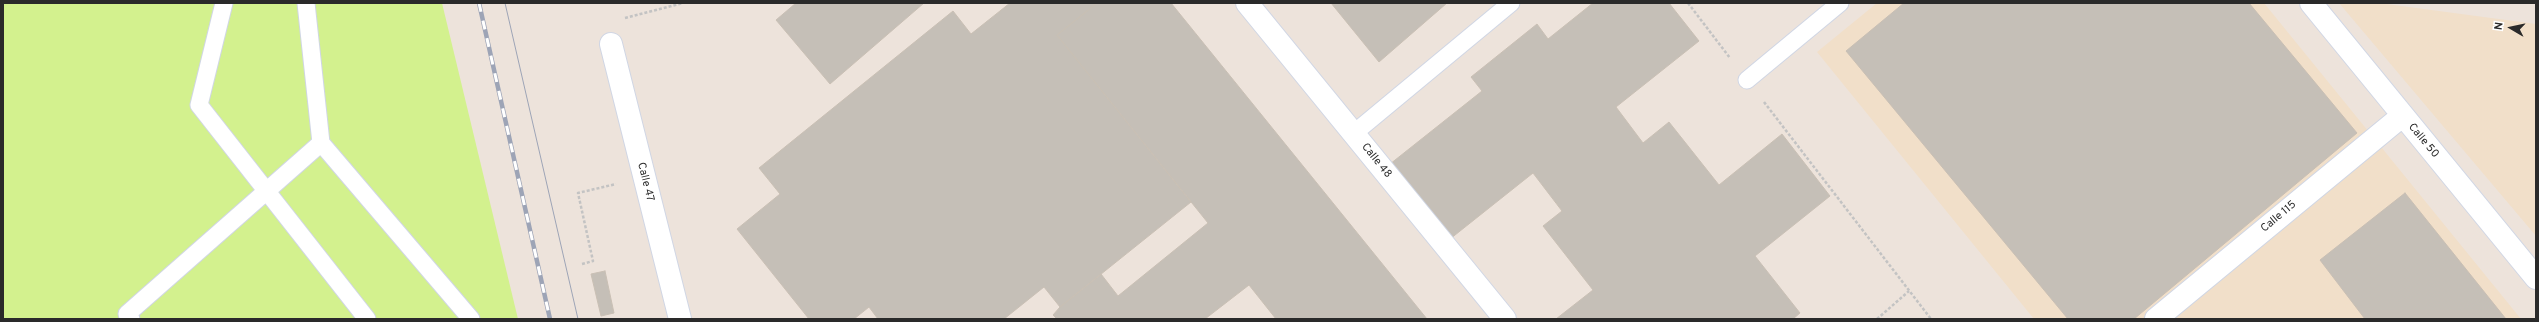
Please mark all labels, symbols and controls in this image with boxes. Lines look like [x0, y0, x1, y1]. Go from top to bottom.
north arrow [2491, 8, 2531, 48]
text: N [2492, 21, 2507, 31]
street label: Calle 50 [2405, 121, 2441, 161]
street label: Calle 48 [1358, 141, 1394, 181]
street label: Calle 47 [634, 161, 656, 203]
street label: Calle 115 [2259, 198, 2299, 236]

